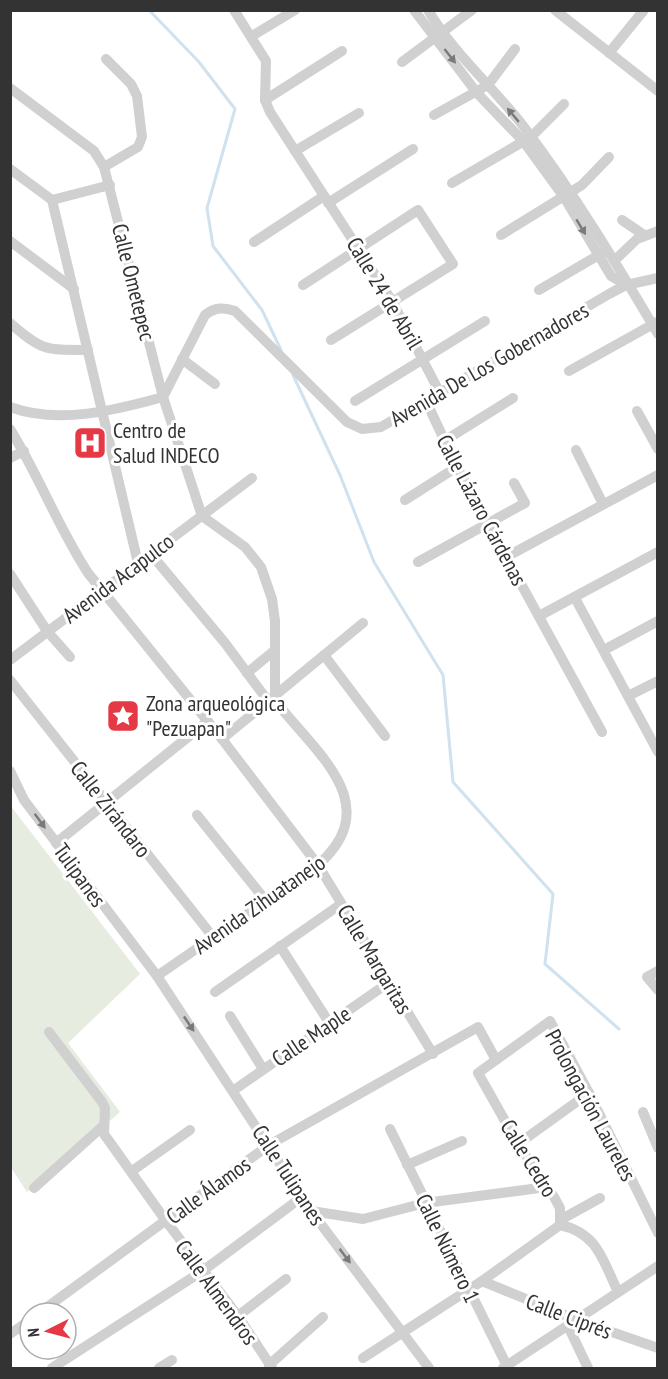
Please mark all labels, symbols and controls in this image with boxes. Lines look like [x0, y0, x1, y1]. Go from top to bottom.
one-way arrow [444, 48, 457, 64]
one-way arrow [508, 107, 520, 122]
one-way arrow [576, 219, 587, 235]
street label: Calle Ometepec [106, 221, 162, 343]
street label: Calle 24 de Abril [341, 232, 430, 355]
street label: Avenida De Los Gobernadores [385, 296, 593, 432]
place label: Centro de Salud INDECO [113, 416, 220, 469]
hospital icon: Centro de Salud INDECO [72, 425, 108, 461]
street label: Calle Lázaro Cárdenas [430, 430, 534, 590]
street label: Avenida Acapulco [57, 527, 179, 629]
place label: Zona arqueológica "Pezuapan" [146, 689, 285, 742]
place icon: Zona arqueológica "Pezuapan" [105, 698, 141, 734]
street label: Calle Zirándaro [65, 755, 157, 863]
one-way arrow [34, 813, 46, 829]
street label: Tulipanes [48, 838, 112, 912]
street label: Avenida Zihuatanejo [188, 848, 330, 960]
street label: Calle Margaritas [331, 899, 419, 1019]
street label: Calle Maple [266, 999, 356, 1073]
one-way arrow [183, 1016, 195, 1032]
street label: Prolongación Laureles [539, 1024, 643, 1186]
street label: Calle Cedro [494, 1114, 564, 1202]
street label: Calle Tulipanes [246, 1120, 332, 1230]
street label: Calle Álamos [160, 1150, 256, 1230]
street label: Calle Número 1 [410, 1189, 486, 1307]
street label: Calle Almendros [169, 1234, 265, 1350]
one-way arrow [338, 1248, 350, 1263]
street label: Calle Ciprés [522, 1287, 616, 1345]
north arrow [18, 1301, 78, 1361]
text: N [23, 1327, 43, 1338]

